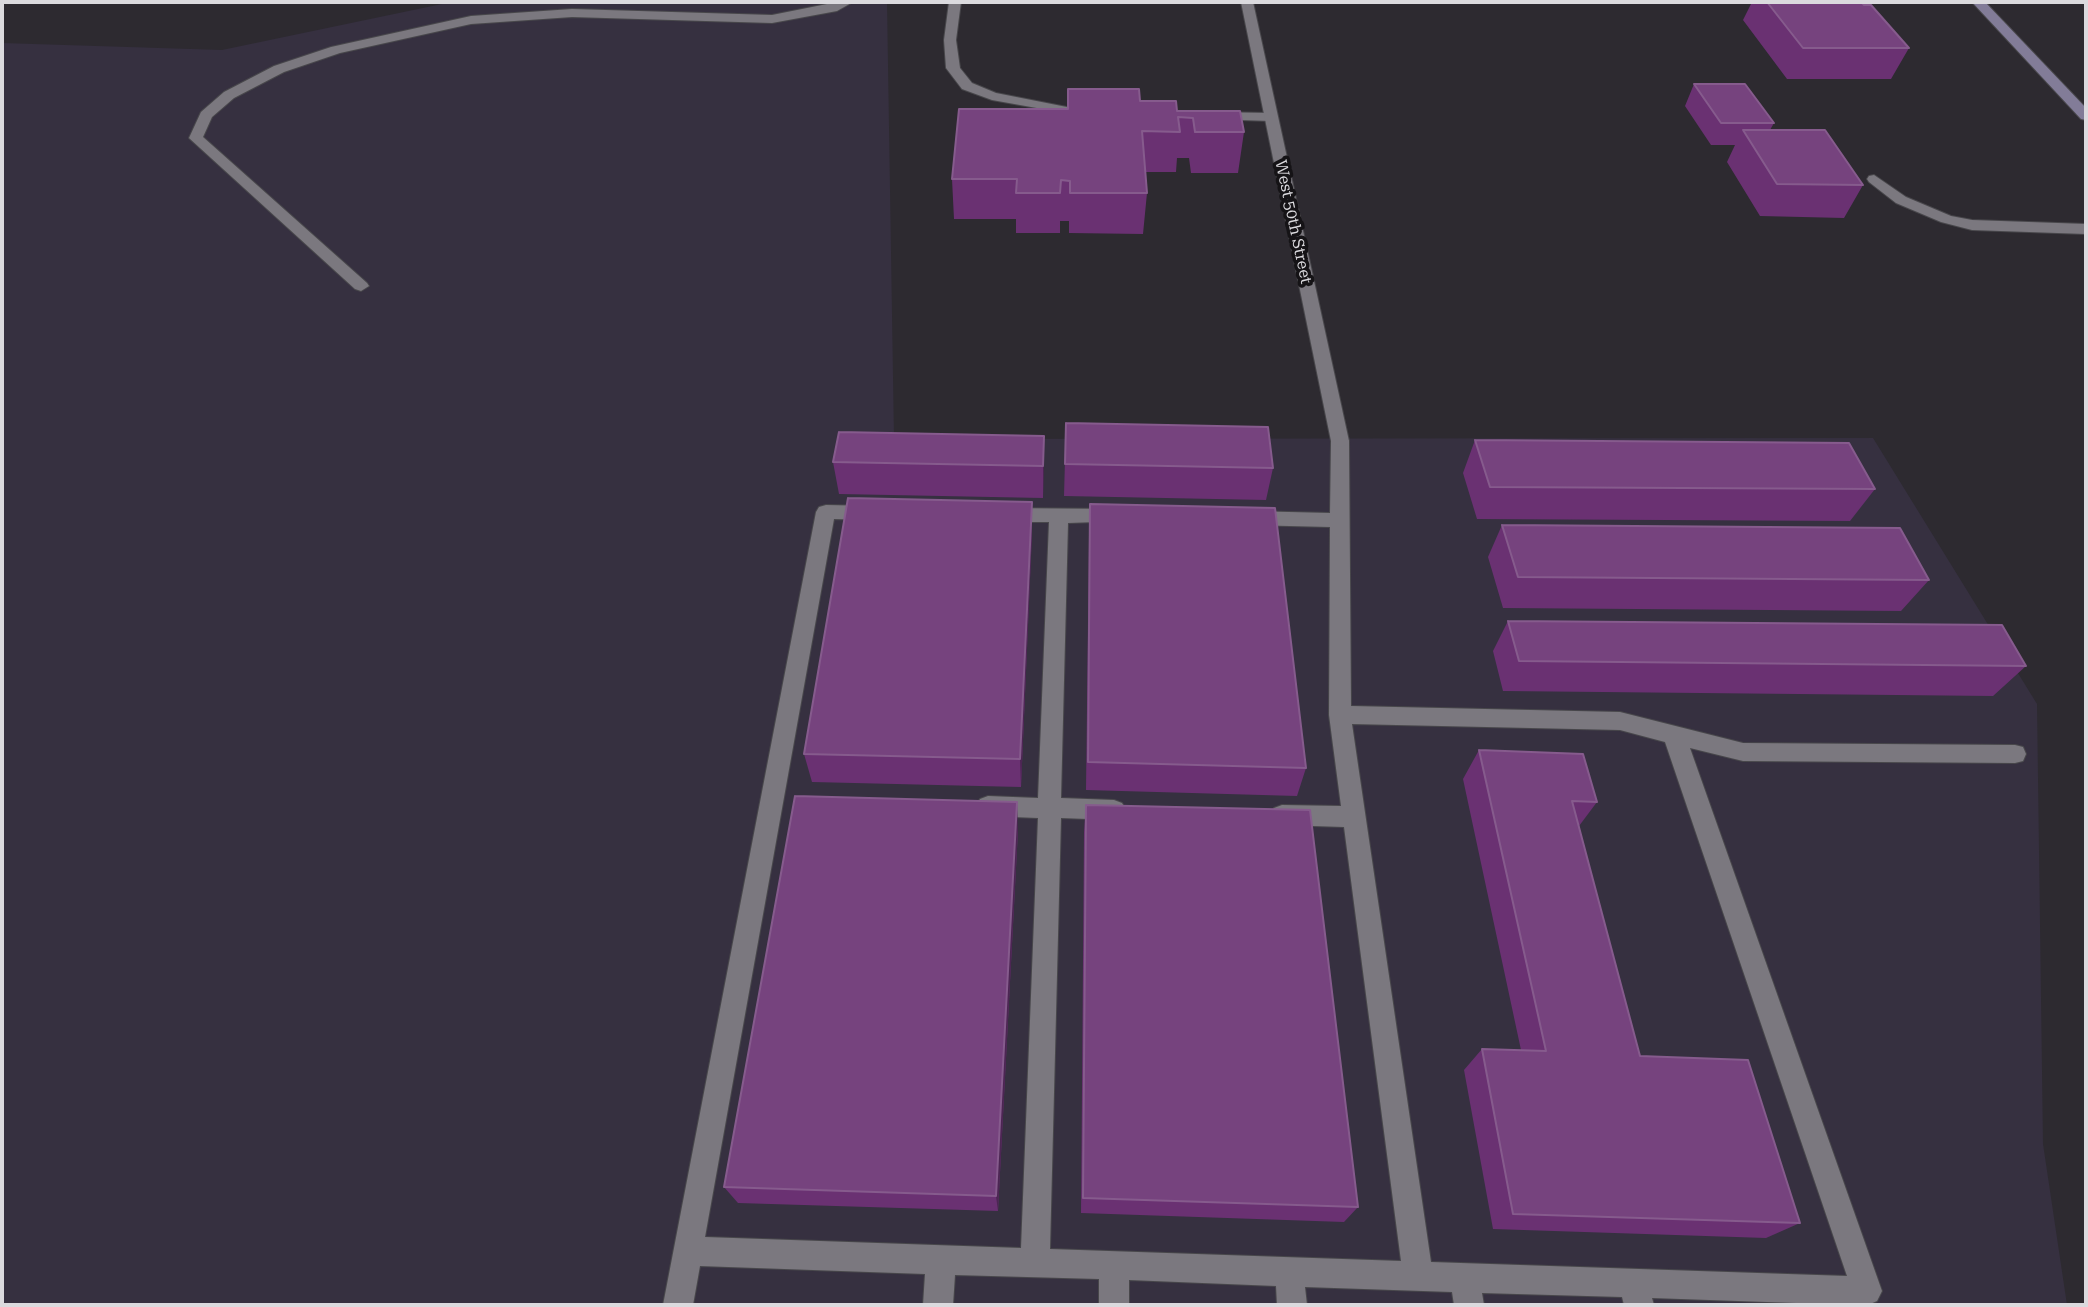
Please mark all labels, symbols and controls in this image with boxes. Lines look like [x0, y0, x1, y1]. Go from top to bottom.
street label: West 50th Street [1270, 158, 1316, 286]

